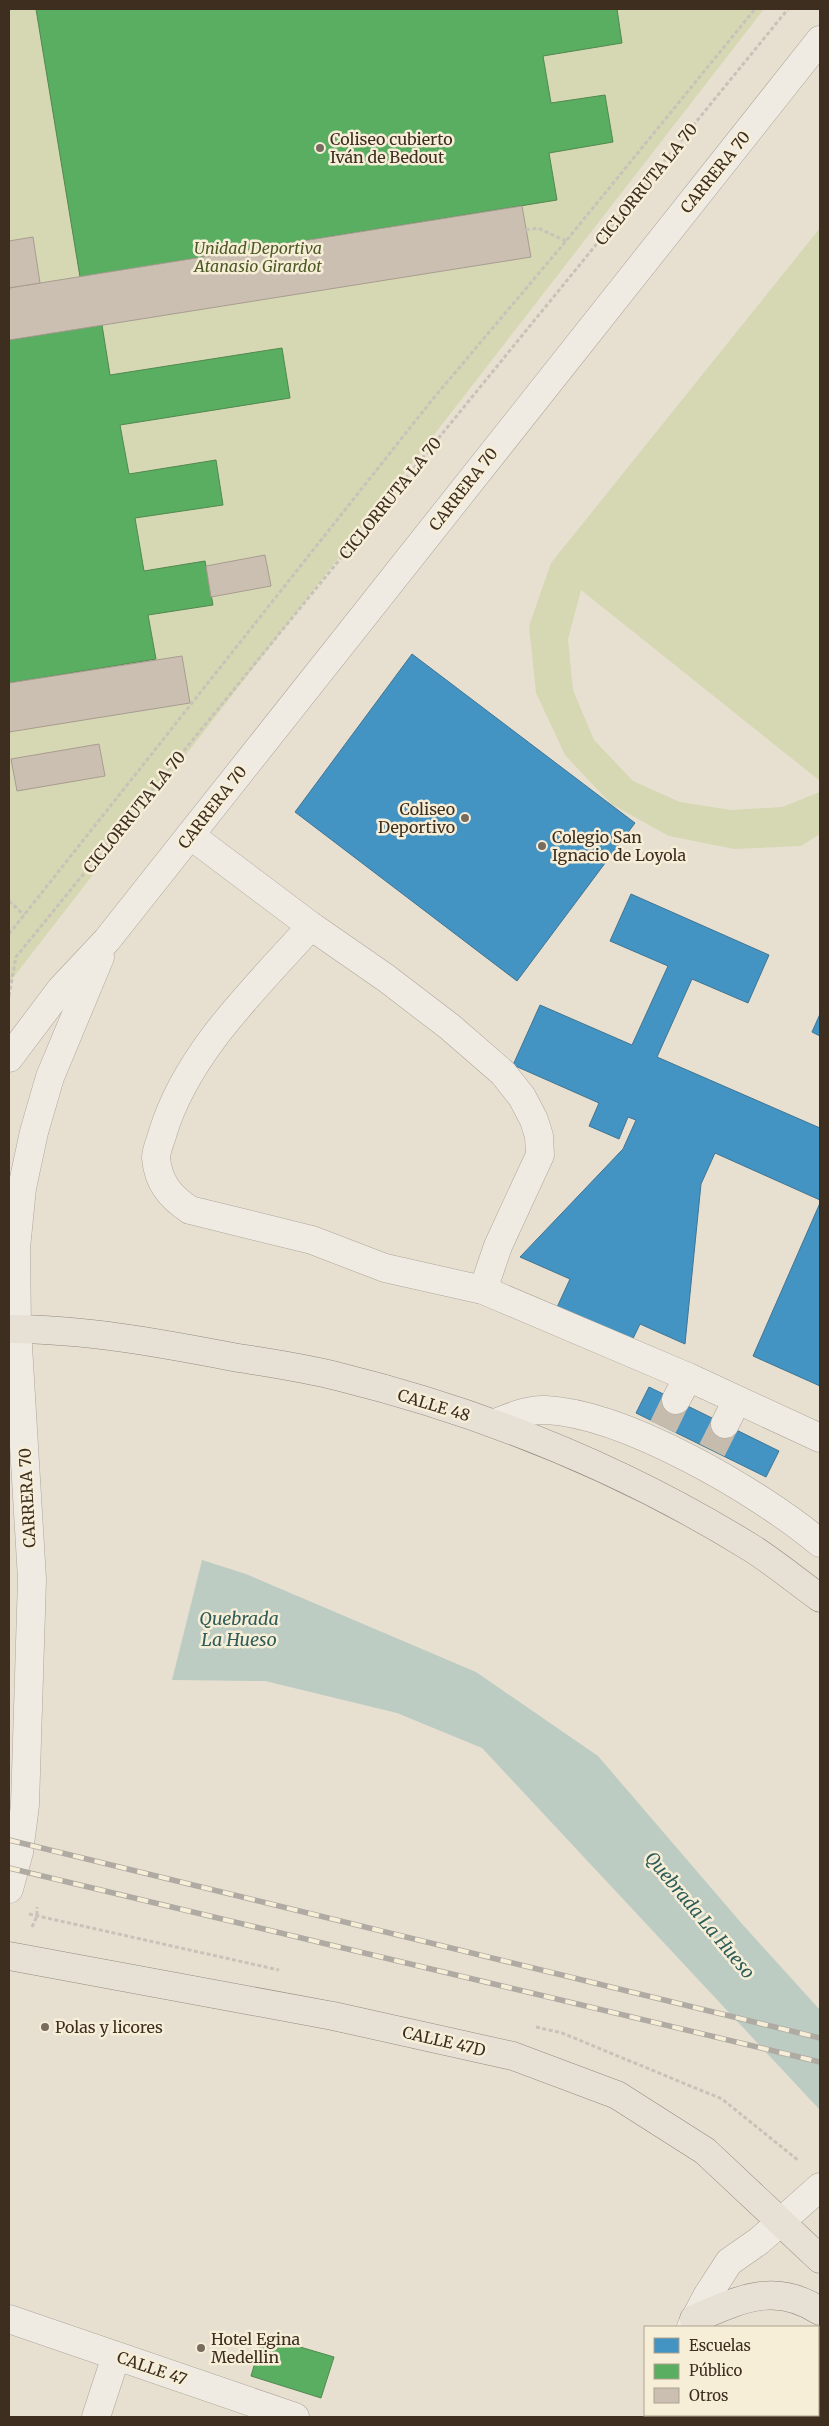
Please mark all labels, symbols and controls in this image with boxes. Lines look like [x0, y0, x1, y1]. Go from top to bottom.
street label: CICLORRUTA LA 70 [591, 119, 701, 249]
street label: CARRERA 70 [676, 127, 754, 217]
place label: Coliseo cubierto Iván de Bedout [330, 129, 453, 167]
marker: Coliseo cubierto Iván de Bedout [314, 142, 326, 154]
park label: Unidad Deportiva Atanasio Girardot [192, 238, 322, 276]
street label: CICLORRUTA LA 70 [335, 433, 445, 563]
street label: CARRERA 70 [424, 443, 502, 535]
street label: CICLORRUTA LA 70 [79, 747, 189, 877]
street label: CARRERA 70 [173, 761, 251, 853]
place label: Coliseo Deportivo [378, 799, 455, 837]
marker: Coliseo Deportivo [459, 812, 471, 824]
place label: Colegio San Ignacio de Loyola [552, 827, 687, 865]
marker: Colegio San Ignacio de Loyola [536, 840, 548, 852]
street label: CALLE 48 [395, 1385, 473, 1425]
street label: CARRERA 70 [14, 1448, 40, 1548]
water label: Quebrada La Hueso [199, 1607, 279, 1651]
water label: Quebrada La Hueso [640, 1847, 760, 1983]
place label: Polas y licores [55, 2017, 163, 2037]
marker: Polas y licores [39, 2021, 51, 2033]
street label: CALLE 47D [401, 2022, 487, 2060]
legend [644, 2326, 819, 2416]
place label: Hotel Egina Medellin [211, 2329, 301, 2367]
text: Escuelas [689, 2336, 751, 2355]
marker: Hotel Egina Medellin [195, 2342, 207, 2354]
street label: CALLE 47 [114, 2347, 190, 2389]
text: Público [689, 2361, 743, 2380]
text: Otros [689, 2386, 728, 2405]

